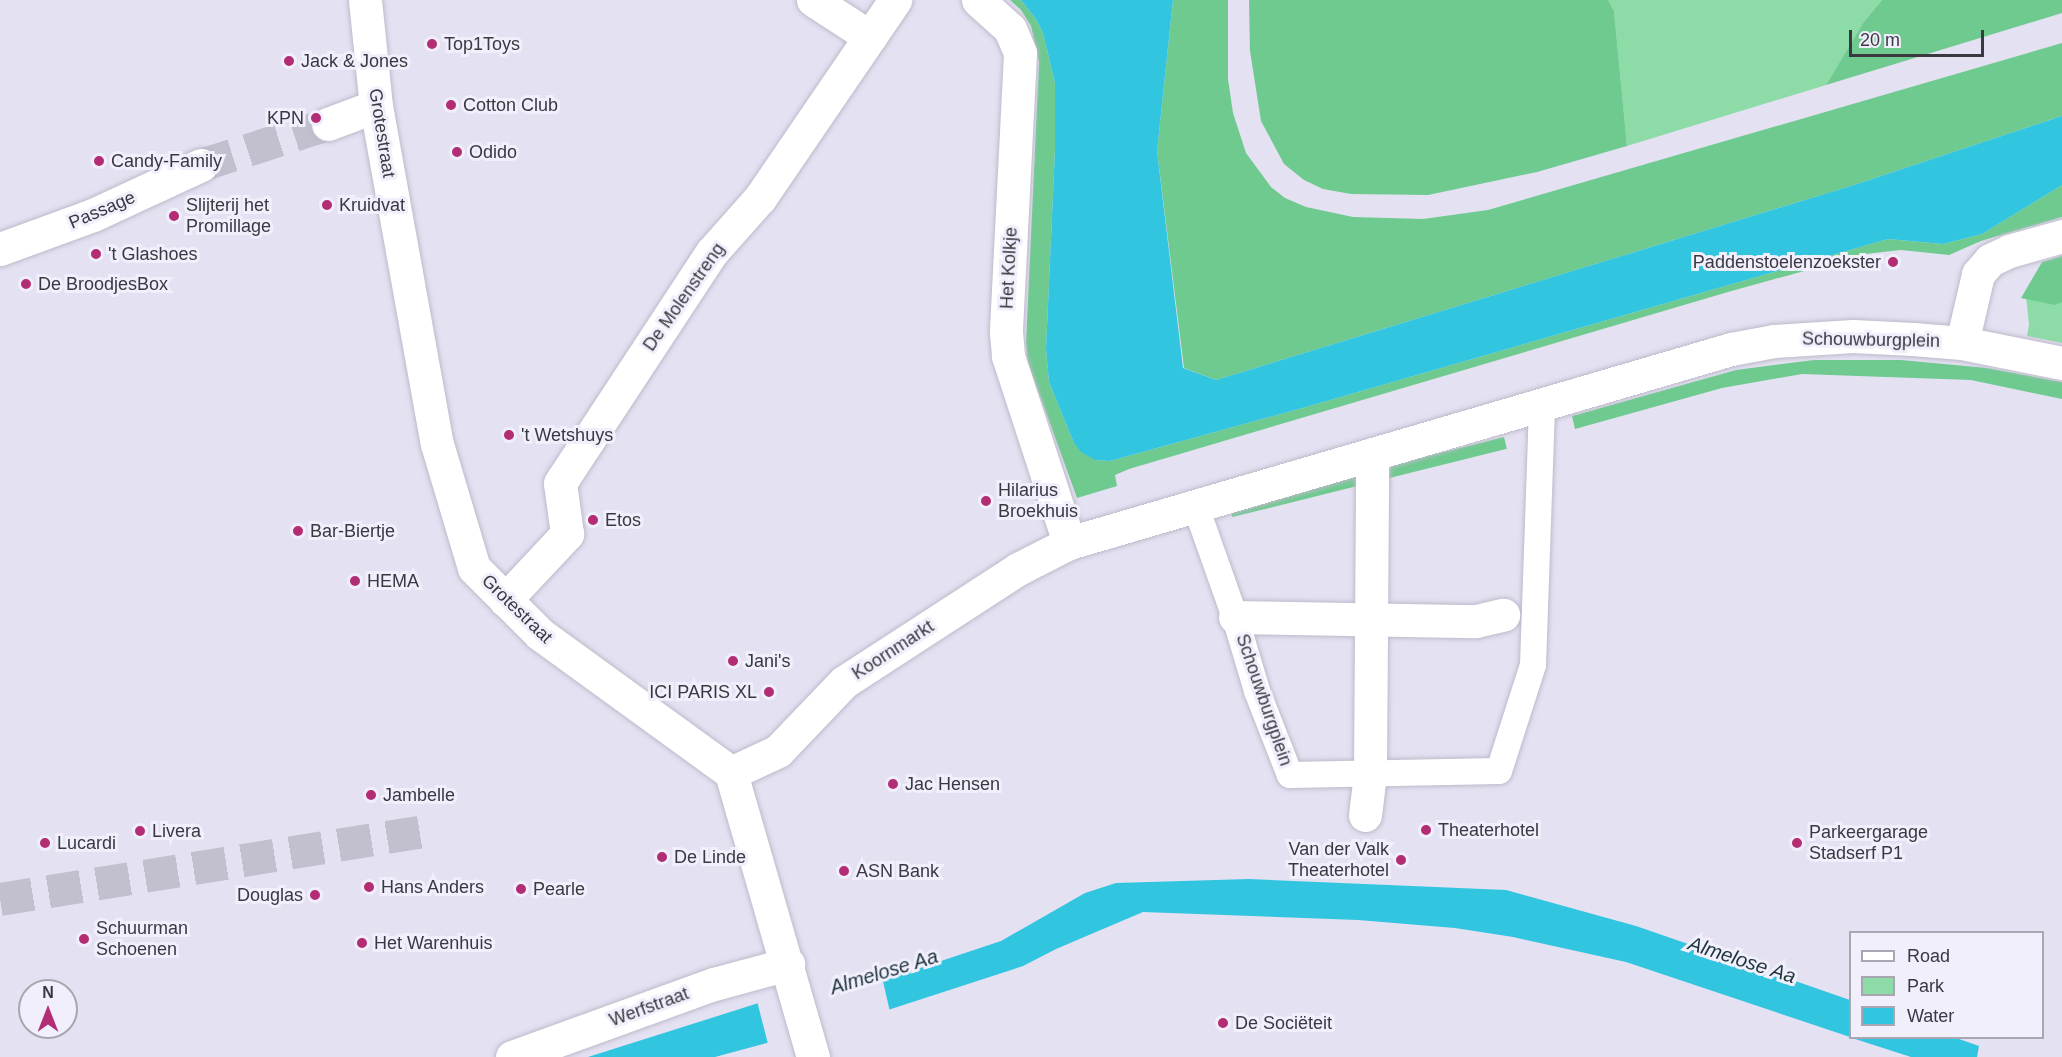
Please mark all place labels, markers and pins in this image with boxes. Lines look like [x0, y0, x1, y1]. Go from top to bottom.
place label: Top1Toys [444, 33, 520, 55]
marker: Top1Toys [425, 37, 439, 51]
place label: Jack & Jones [301, 50, 408, 72]
marker: Jack & Jones [282, 54, 296, 68]
place label: Cotton Club [463, 94, 558, 116]
marker: Cotton Club [444, 98, 458, 112]
place label: KPN [267, 107, 304, 129]
marker: KPN [309, 111, 323, 125]
place label: Odido [469, 141, 517, 163]
marker: Odido [450, 145, 464, 159]
place label: Candy-Family [111, 150, 222, 172]
marker: Candy-Family [92, 154, 106, 168]
place label: Kruidvat [339, 194, 405, 216]
place label: Slijterij het Promillage [186, 195, 271, 238]
marker: Kruidvat [320, 198, 334, 212]
marker: Slijterij het Promillage [167, 209, 181, 223]
place label: 't Glashoes [108, 243, 197, 265]
marker: 't Glashoes [89, 247, 103, 261]
place label: Paddenstoelenzoekster [1693, 251, 1881, 273]
marker: Paddenstoelenzoekster [1886, 255, 1900, 269]
place label: De BroodjesBox [38, 273, 168, 295]
marker: De BroodjesBox [19, 277, 33, 291]
place label: 't Wetshuys [521, 424, 613, 446]
marker: 't Wetshuys [502, 428, 516, 442]
place label: Hilarius Broekhuis [998, 480, 1078, 522]
marker: Hilarius Broekhuis [979, 494, 993, 508]
place label: Etos [605, 509, 641, 531]
marker: Etos [586, 513, 600, 527]
place label: Bar-Biertje [310, 520, 395, 542]
marker: Bar-Biertje [291, 524, 305, 538]
place label: HEMA [367, 570, 419, 592]
marker: HEMA [348, 574, 362, 588]
place label: Jani's [745, 650, 790, 672]
marker: Jani's [726, 654, 740, 668]
place label: ICI PARIS XL [649, 681, 757, 703]
marker: ICI PARIS XL [762, 685, 776, 699]
place label: Jac Hensen [905, 773, 1000, 795]
marker: Jac Hensen [886, 777, 900, 791]
place label: Jambelle [383, 784, 455, 806]
marker: Jambelle [364, 788, 378, 802]
place label: Theaterhotel [1438, 819, 1539, 841]
place label: Livera [152, 820, 201, 842]
place label: Parkeergarage Stadserf P1 [1809, 822, 1928, 864]
marker: Theaterhotel [1419, 823, 1433, 837]
marker: Livera [133, 824, 147, 838]
place label: Lucardi [57, 832, 116, 854]
marker: Lucardi [38, 836, 52, 850]
marker: Parkeergarage Stadserf P1 [1790, 836, 1804, 850]
place label: Van der Valk Theaterhotel [1288, 839, 1389, 882]
place label: De Linde [674, 846, 746, 868]
marker: De Linde [655, 850, 669, 864]
marker: Van der Valk Theaterhotel [1394, 853, 1408, 867]
place label: ASN Bank [856, 860, 939, 882]
marker: ASN Bank [837, 864, 851, 878]
place label: Hans Anders [381, 876, 485, 898]
place label: Pearle [533, 878, 585, 900]
marker: Hans Anders [362, 880, 376, 894]
marker: Pearle [514, 882, 528, 896]
place label: Douglas [237, 884, 303, 906]
marker: Douglas [308, 888, 322, 902]
place label: Schuurman Schoenen [96, 918, 188, 960]
marker: Schuurman Schoenen [77, 932, 91, 946]
place label: Het Warenhuis [374, 932, 492, 954]
marker: Het Warenhuis [355, 936, 369, 950]
place label: De Sociëteit [1235, 1012, 1332, 1034]
marker: De Sociëteit [1216, 1016, 1230, 1030]

